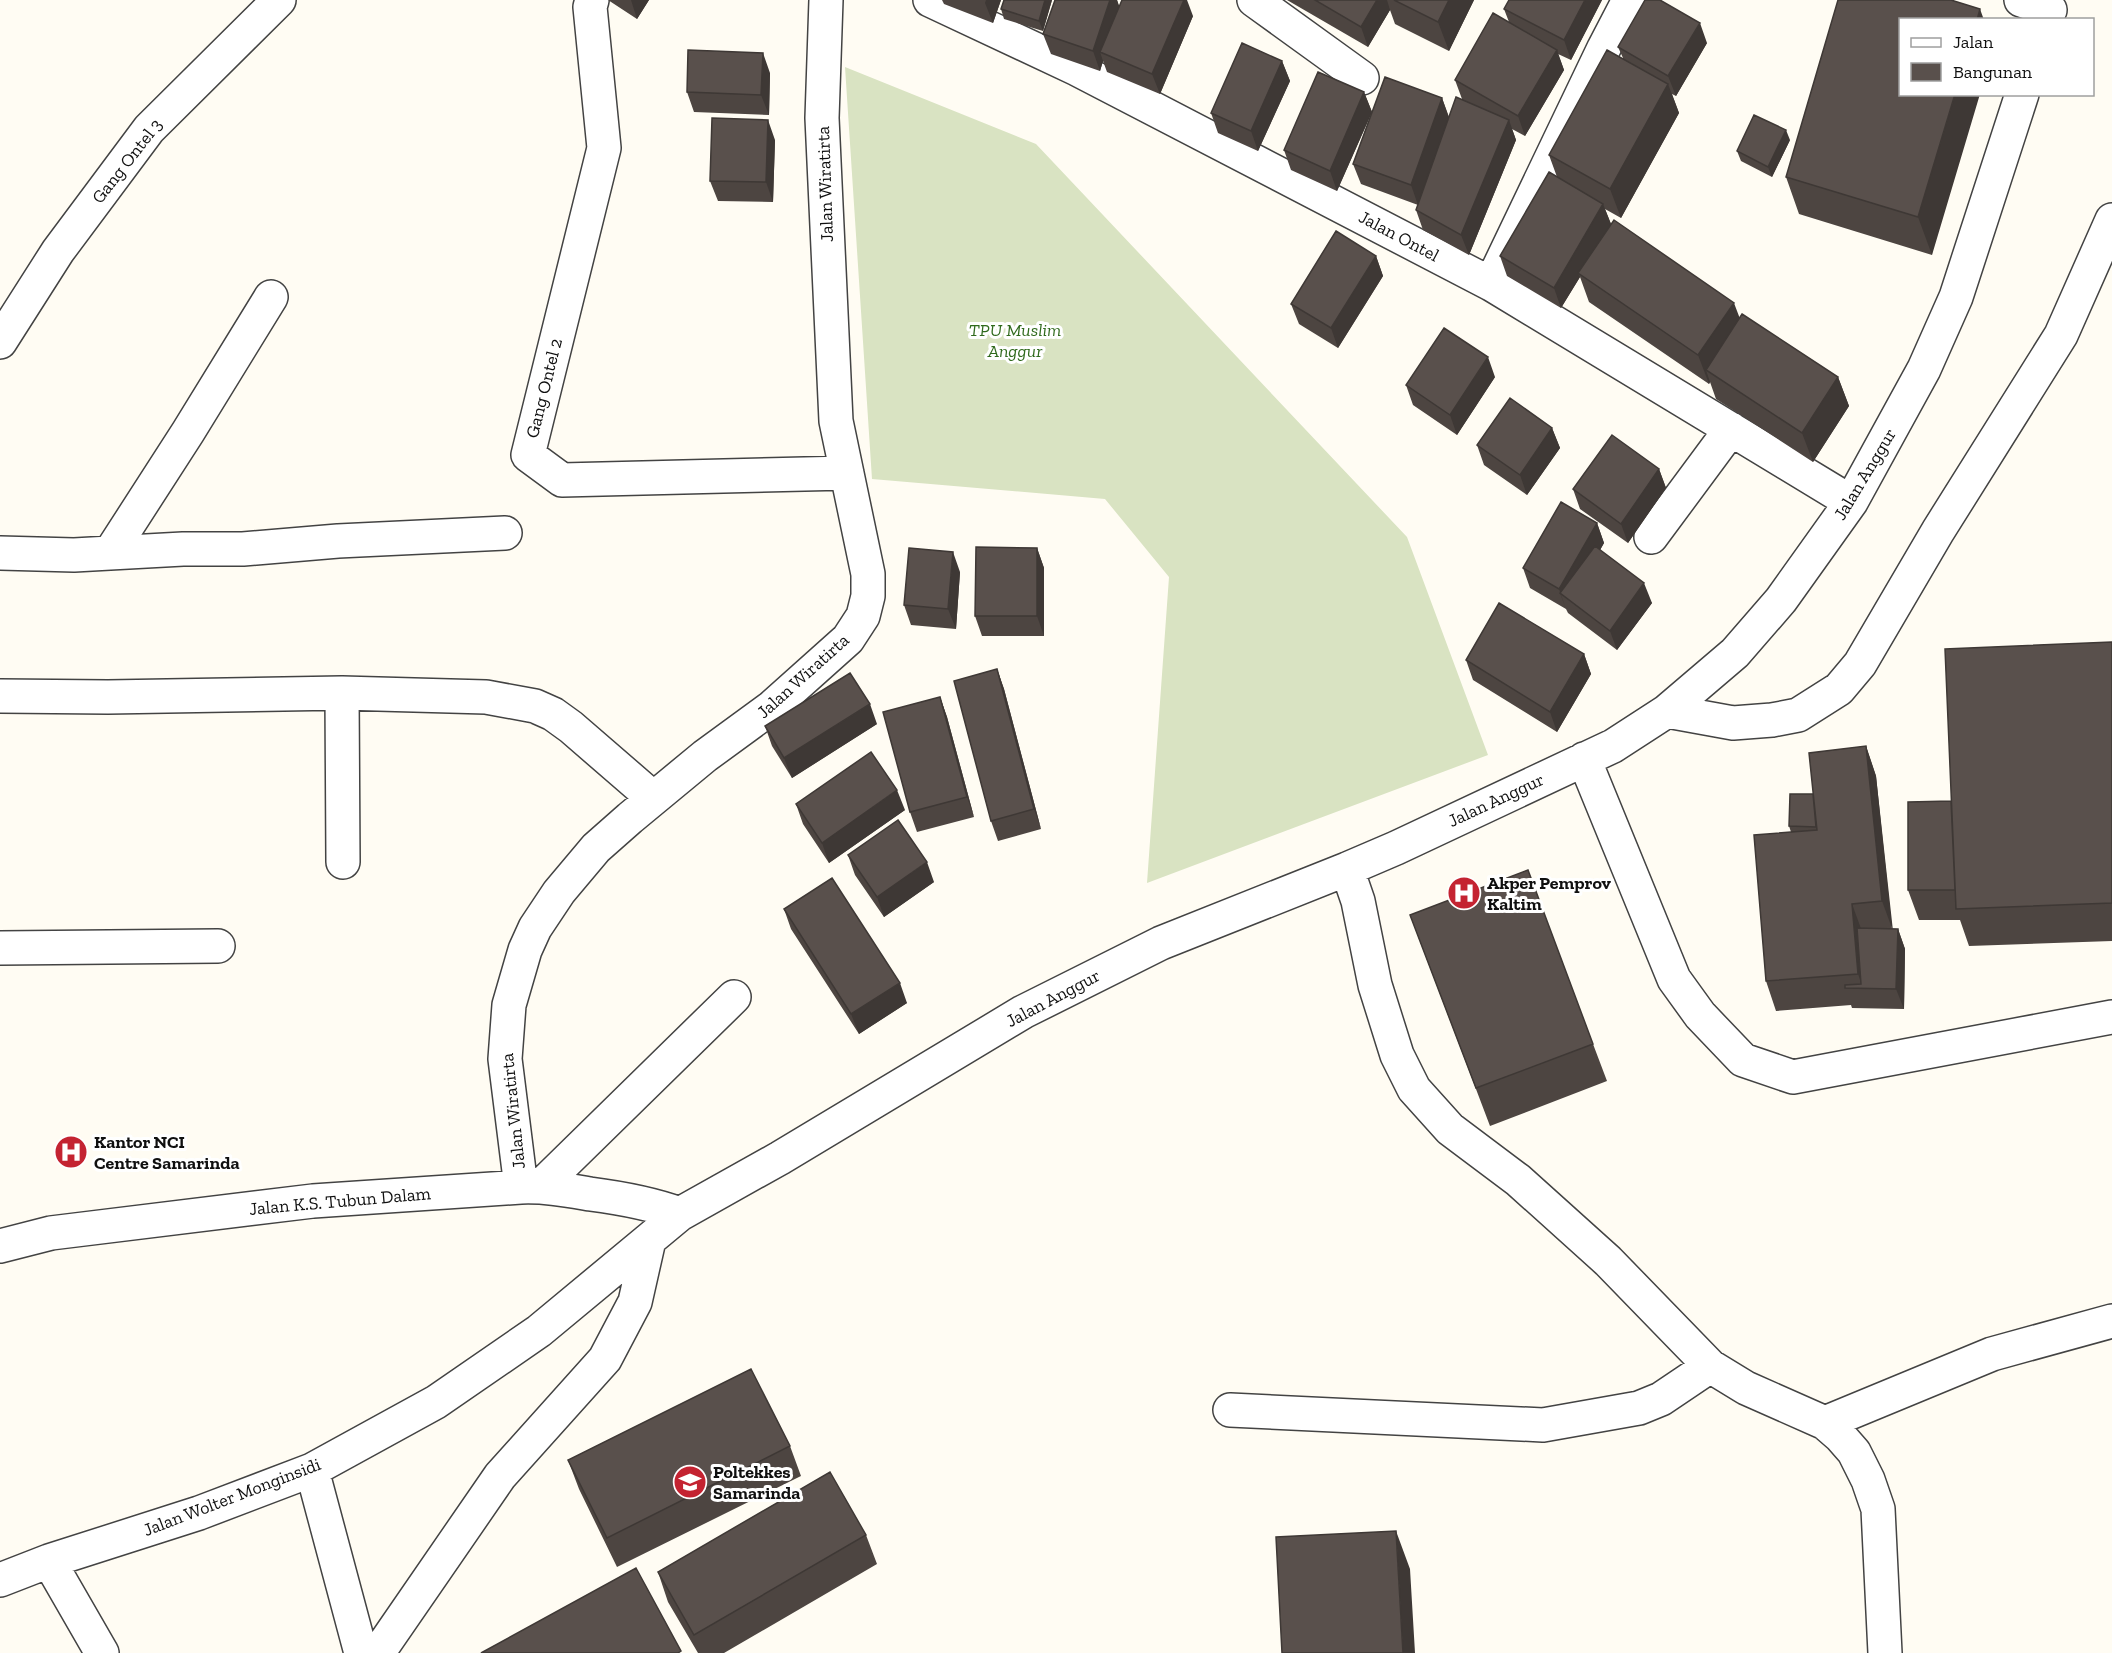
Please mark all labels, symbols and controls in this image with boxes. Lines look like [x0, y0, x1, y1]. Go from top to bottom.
legend [1899, 18, 2094, 96]
text: Jalan [1953, 31, 1994, 53]
text: Bangunan [1953, 61, 2033, 83]
street label: Gang Ontel 3 [87, 114, 167, 208]
street label: Jalan Wiratirta [812, 125, 838, 242]
street label: Jalan Ontel [1355, 206, 1443, 266]
park label: TPU Muslim Anggur [969, 319, 1061, 362]
street label: Gang Ontel 2 [521, 336, 567, 440]
street label: Jalan Anggur [1829, 424, 1901, 524]
street label: Jalan Wiratirta [752, 629, 854, 723]
street label: Jalan Anggur [1445, 768, 1547, 832]
place label: Akper Pemprov Kaltim [1487, 872, 1612, 915]
hospital icon: Akper Pemprov Kaltim [1446, 875, 1482, 911]
street label: Jalan Anggur [1002, 964, 1104, 1032]
street label: Jalan Wiratirta [496, 1052, 530, 1170]
place label: Kantor NCI Centre Samarinda [94, 1131, 240, 1174]
hospital icon: Kantor NCI Centre Samarinda [53, 1134, 89, 1170]
street label: Jalan K.S. Tubun Dalam [248, 1182, 432, 1220]
street label: Jalan Wolter Monginsidi [140, 1453, 324, 1541]
place label: Poltekkes Samarinda [713, 1461, 800, 1504]
school or university icon: Poltekkes Samarinda [672, 1464, 708, 1500]

